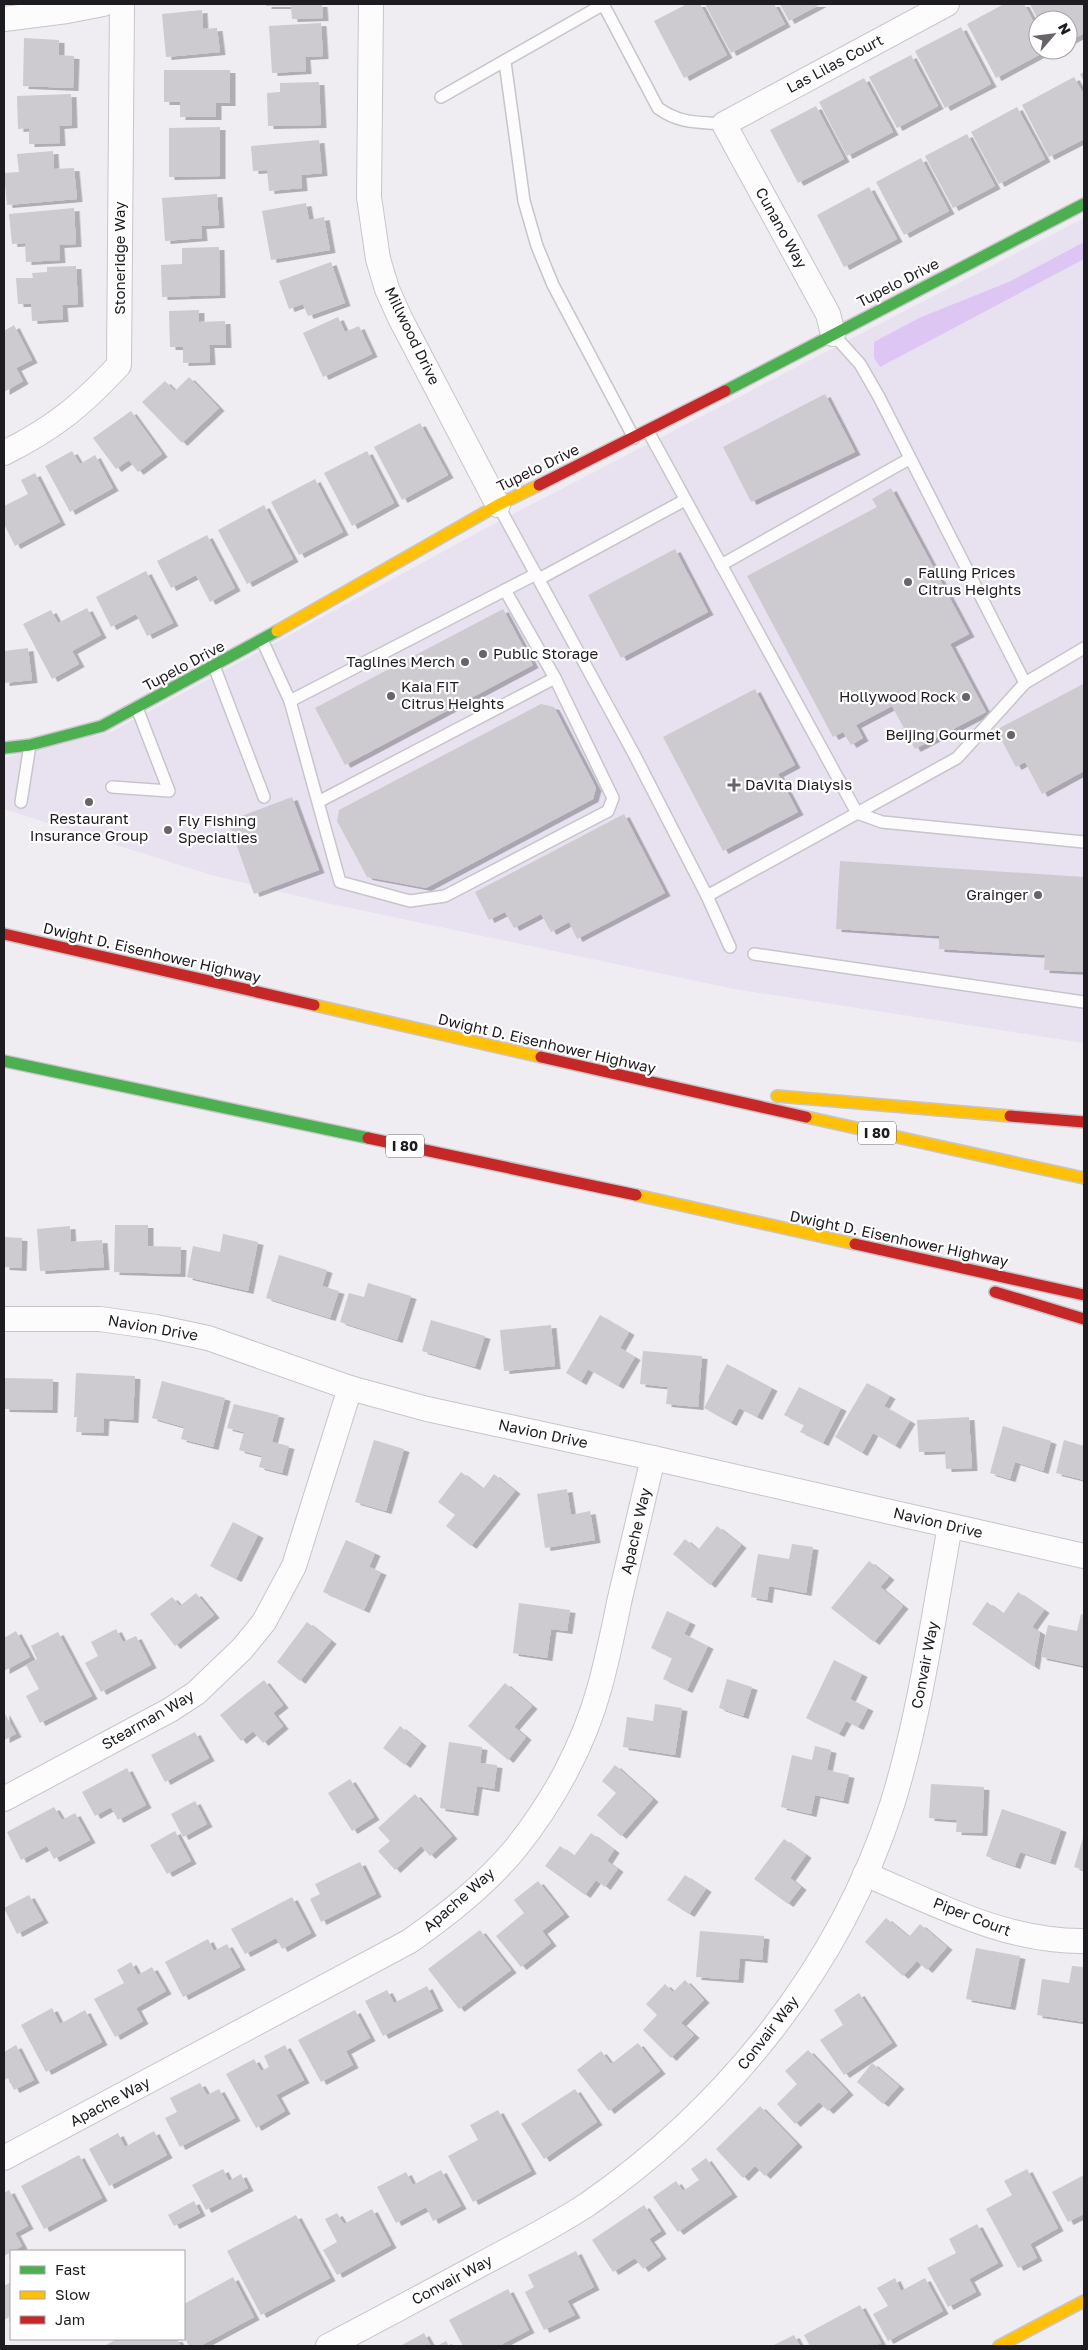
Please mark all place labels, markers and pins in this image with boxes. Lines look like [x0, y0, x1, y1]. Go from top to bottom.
place label: Falling Prices Citrus Heights [918, 563, 1021, 598]
marker: Falling Prices Citrus Heights [902, 576, 914, 588]
place label: Public Storage [493, 644, 599, 662]
marker: Public Storage [477, 648, 489, 660]
place label: Taglines Merch [346, 652, 455, 670]
marker: Taglines Merch [459, 656, 471, 668]
place label: Kaia FIT Citrus Heights [401, 677, 504, 712]
place label: Hollywood Rock [839, 687, 957, 705]
marker: Kaia FIT Citrus Heights [385, 690, 397, 702]
marker: Hollywood Rock [960, 691, 972, 703]
place label: Beijing Gourmet [886, 725, 1001, 743]
marker: Beijing Gourmet [1005, 729, 1017, 741]
place label: DaVita Dialysis [745, 775, 852, 793]
marker: DaVita Dialysis [727, 778, 741, 792]
marker: Restaurant Insurance Group [83, 796, 95, 808]
place label: Restaurant Insurance Group [30, 809, 148, 844]
place label: Fly Fishing Specialties [178, 811, 257, 846]
marker: Fly Fishing Specialties [162, 824, 174, 836]
place label: Grainger [966, 885, 1028, 903]
marker: Grainger [1032, 889, 1044, 901]

